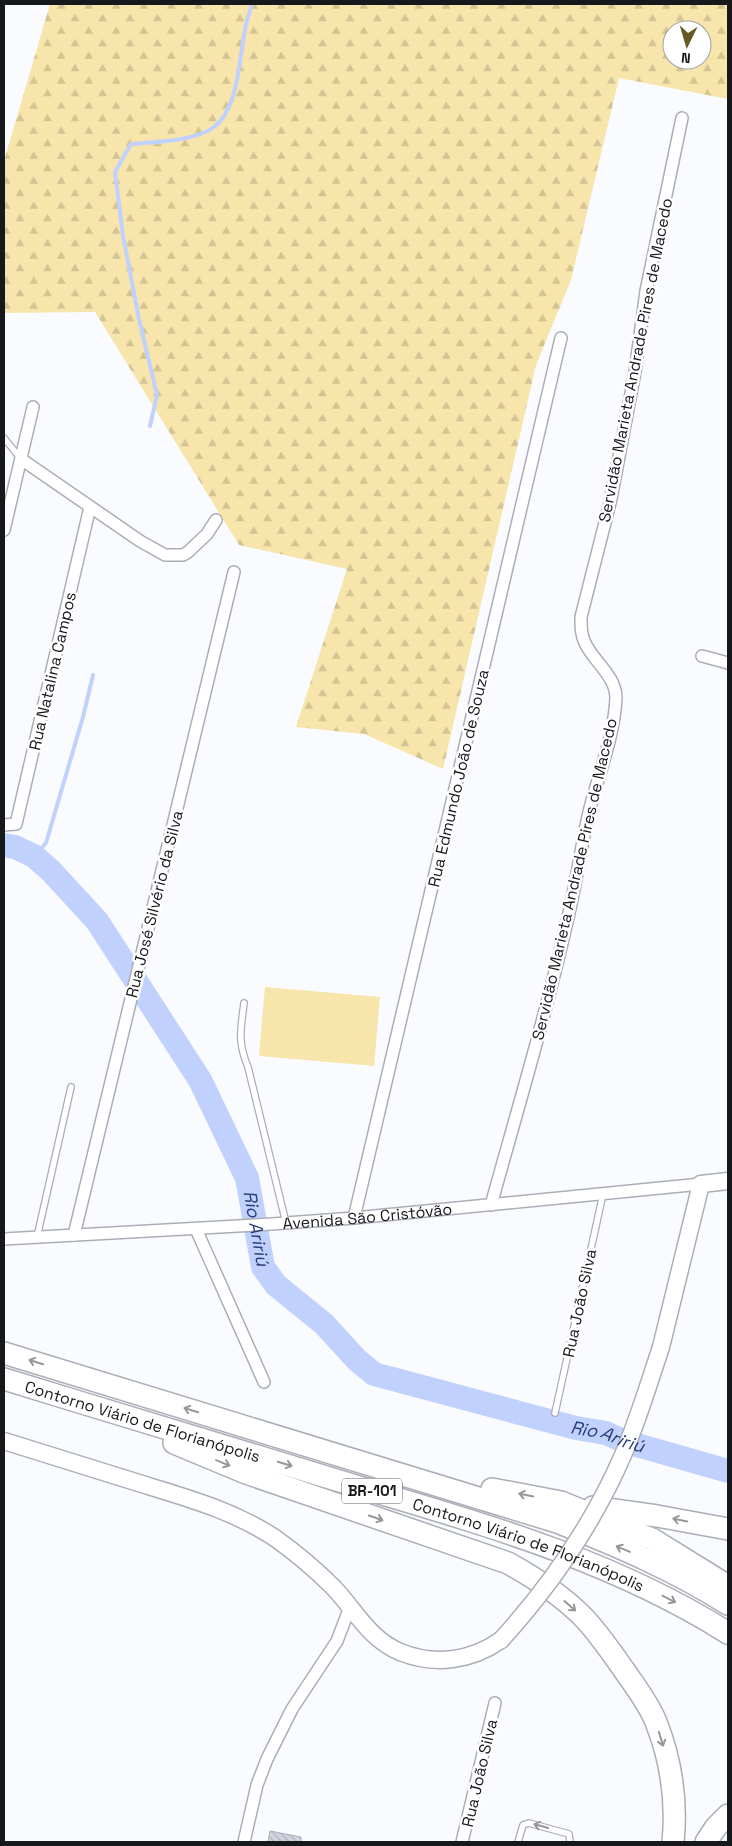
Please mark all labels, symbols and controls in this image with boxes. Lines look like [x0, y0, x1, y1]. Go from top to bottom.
north arrow [662, 20, 712, 70]
text: N [680, 49, 691, 67]
street label: Servidão Marieta Andrade Pires de Macedo [594, 196, 677, 524]
street label: Rua Natalina Campos [24, 590, 81, 752]
street label: Rua Edmundo João de Souza [423, 667, 494, 889]
street label: Servidão Marieta Andrade Pires de Macedo [527, 716, 622, 1042]
street label: Rua José Silvério da Silva [121, 808, 188, 1000]
water label: Rio Aririú [238, 1189, 275, 1269]
street label: Avenida São Cristóvão [282, 1198, 453, 1234]
street label: Rua João Silva [558, 1247, 601, 1359]
one-way arrow [28, 1357, 44, 1367]
street label: Contorno Viário de Florianópolis [22, 1376, 263, 1467]
one-way arrow [184, 1404, 200, 1414]
water label: Rio Aririú [569, 1415, 648, 1458]
one-way arrow [215, 1459, 230, 1469]
one-way arrow [276, 1460, 292, 1470]
road number: BR-101 [342, 1478, 402, 1504]
one-way arrow [518, 1490, 534, 1500]
street label: Contorno Viário de Florianópolis [410, 1494, 647, 1597]
one-way arrow [368, 1514, 384, 1523]
one-way arrow [673, 1515, 689, 1525]
one-way arrow [616, 1543, 631, 1553]
one-way arrow [661, 1595, 676, 1604]
one-way arrow [564, 1600, 577, 1612]
street label: Rua João Silva [457, 1717, 502, 1829]
one-way arrow [656, 1730, 666, 1746]
one-way arrow [533, 1821, 549, 1831]

